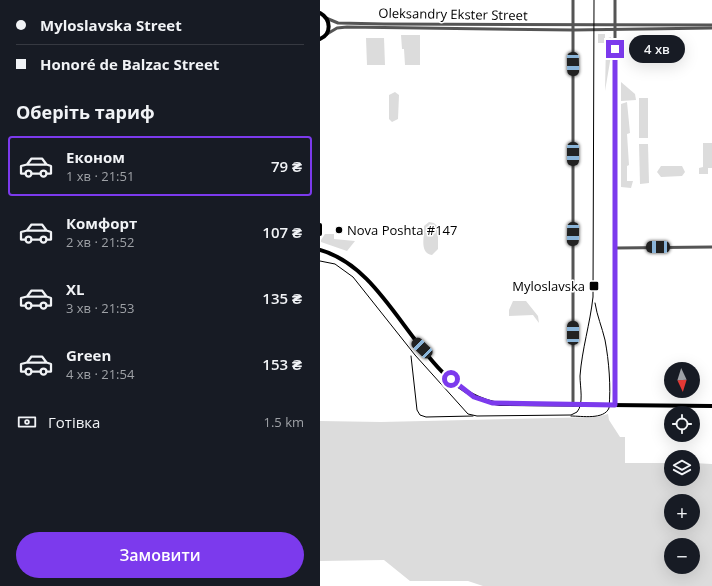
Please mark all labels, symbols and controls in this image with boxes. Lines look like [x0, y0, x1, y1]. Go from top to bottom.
street label: Oleksandry Ekster Street [378, 4, 528, 24]
text: Myloslavska Street [40, 15, 182, 35]
callout: 4 хв [629, 35, 685, 63]
route end [606, 40, 624, 58]
text: 4 хв [644, 40, 670, 58]
car [567, 52, 579, 76]
text: Honoré de Balzac Street [40, 54, 219, 74]
text: Оберіть тариф [16, 100, 155, 124]
car [567, 142, 579, 166]
text: Економ [66, 147, 125, 167]
icon: car [18, 148, 54, 184]
text: 79 ₴ [271, 156, 302, 176]
text: 1 хв · 21:51 [66, 167, 134, 185]
text: Комфорт [66, 213, 137, 233]
icon: car [18, 214, 54, 250]
place label: Nova Poshta #147 [347, 221, 457, 239]
text: 107 ₴ [262, 222, 302, 242]
car [567, 222, 579, 246]
marker: Nova Poshta #147 [334, 225, 344, 235]
text: 2 хв · 21:52 [66, 233, 134, 251]
car [646, 241, 670, 253]
place label: Myloslavska [512, 277, 585, 295]
text: XL [66, 279, 84, 299]
icon: car [18, 280, 54, 316]
marker: Myloslavska [588, 280, 600, 292]
text: 135 ₴ [262, 288, 302, 308]
text: 3 хв · 21:53 [66, 299, 134, 317]
car [567, 321, 579, 345]
car [409, 335, 435, 361]
text: Green [66, 345, 111, 365]
icon: car [18, 346, 54, 382]
text: 153 ₴ [262, 354, 302, 374]
north arrow [664, 362, 700, 398]
map controls [664, 362, 700, 574]
text: 4 хв · 21:54 [66, 365, 134, 383]
route start [442, 370, 460, 388]
button: locate [664, 406, 700, 442]
icon: cash [16, 411, 38, 433]
text: Готівка [48, 412, 100, 432]
text: 1.5 km [263, 413, 304, 431]
button: layers [664, 450, 700, 486]
button: + [664, 494, 700, 530]
button: Замовити [16, 532, 304, 578]
button: − [664, 538, 700, 574]

